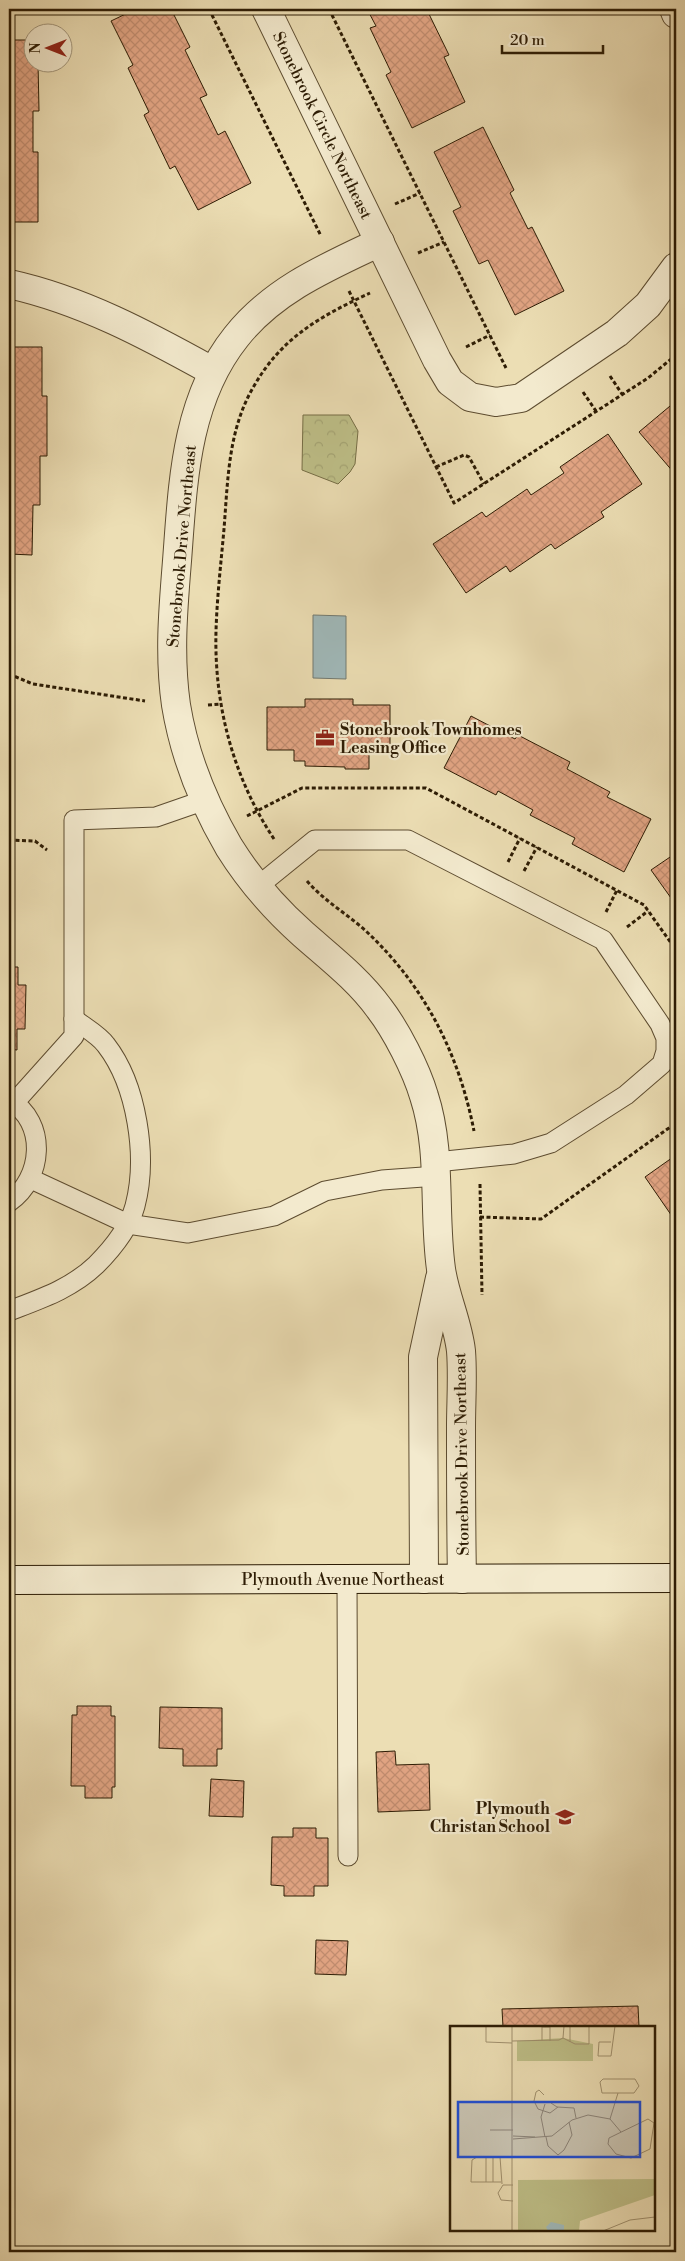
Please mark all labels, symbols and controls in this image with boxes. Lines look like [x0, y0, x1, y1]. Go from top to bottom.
north arrow [22, 22, 72, 72]
scale bar [502, 22, 604, 54]
street label: Stonebrook Circle Northeast [268, 28, 376, 223]
text: 20 m [510, 31, 545, 50]
text: N [27, 42, 45, 54]
street label: Stonebrook Drive Northeast [163, 444, 201, 648]
place label: Stonebrook Townhomes Leasing Office [340, 720, 522, 758]
office icon: Stonebrook Townhomes Leasing Office [314, 727, 336, 749]
street label: Stonebrook Drive Northeast [450, 1352, 474, 1556]
street label: Plymouth Avenue Northeast [242, 1570, 445, 1590]
place label: Plymouth Christan School [430, 1799, 551, 1837]
school or university icon: Plymouth Christan School [554, 1806, 576, 1828]
inset map [450, 2026, 655, 2231]

